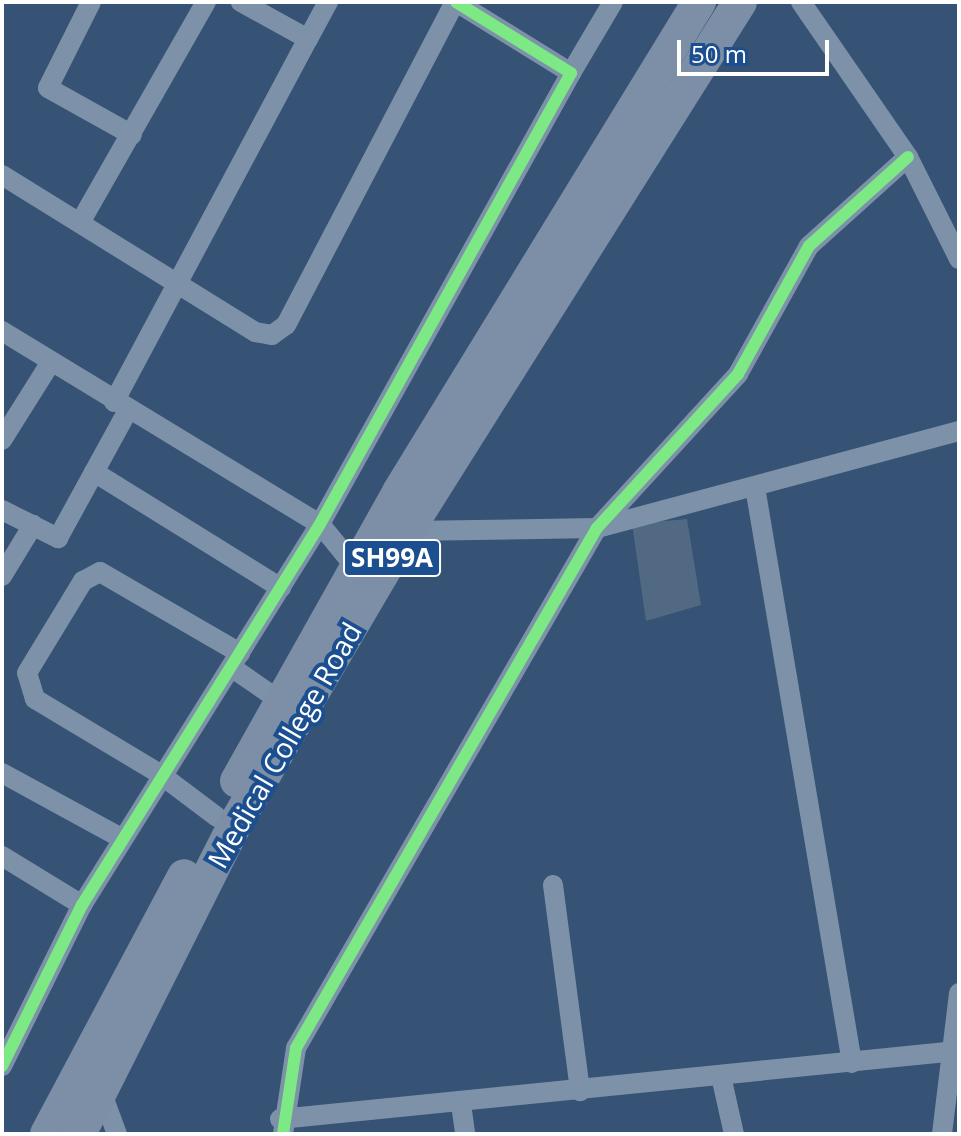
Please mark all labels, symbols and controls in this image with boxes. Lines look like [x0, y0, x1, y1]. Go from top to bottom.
scale bar [681, 24, 833, 74]
text: 50 m [691, 37, 747, 70]
road number: SH99A [342, 536, 442, 580]
street label: Medical College Road [200, 616, 368, 874]

